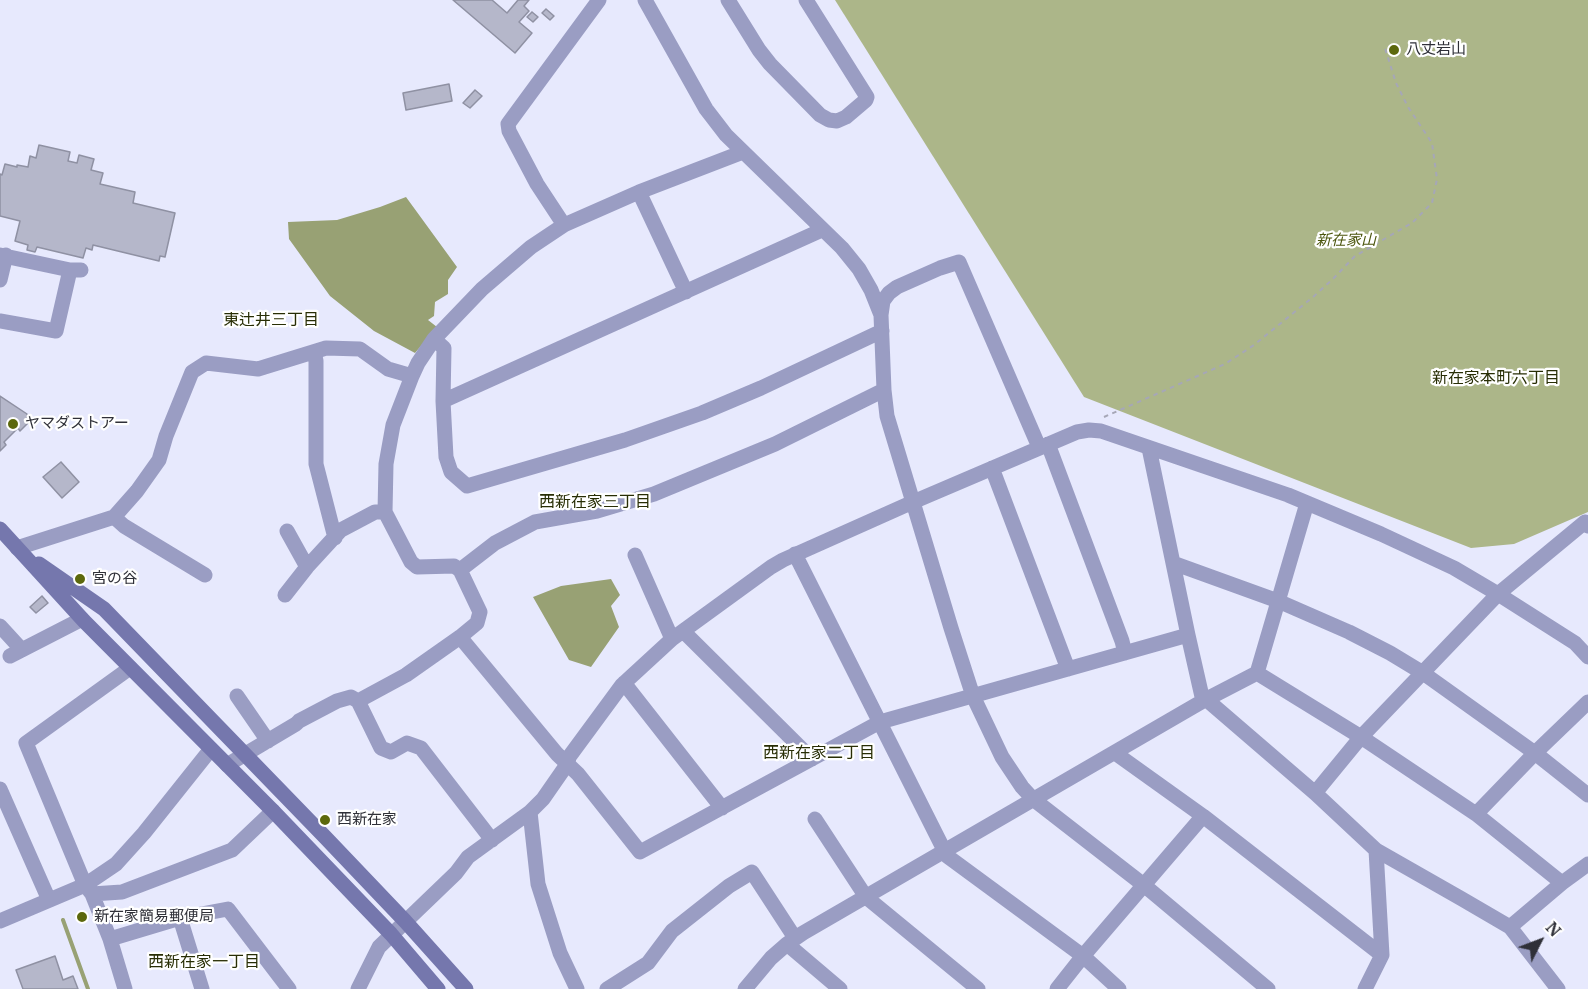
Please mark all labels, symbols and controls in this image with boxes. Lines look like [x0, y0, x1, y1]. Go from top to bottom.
place label: 八丈岩山 [1406, 41, 1466, 59]
marker: 八丈岩山 [1387, 43, 1401, 57]
park label: 新在家山 [1316, 232, 1376, 250]
district label: 東辻井三丁目 [223, 310, 319, 330]
district label: 新在家本町六丁目 [1432, 368, 1560, 388]
place label: ヤマダストアー [25, 415, 129, 433]
marker: ヤマダストアー [6, 417, 20, 431]
district label: 西新在家三丁目 [539, 492, 651, 512]
place label: 宮の谷 [92, 570, 137, 588]
marker: 宮の谷 [73, 572, 87, 586]
district label: 西新在家二丁目 [763, 743, 875, 763]
place label: 西新在家 [337, 811, 397, 829]
marker: 西新在家 [318, 813, 332, 827]
place label: 新在家簡易郵便局 [94, 908, 214, 926]
marker: 新在家簡易郵便局 [75, 910, 89, 924]
north arrow [1510, 911, 1570, 971]
text: N [1542, 918, 1565, 940]
district label: 西新在家一丁目 [148, 952, 260, 972]

